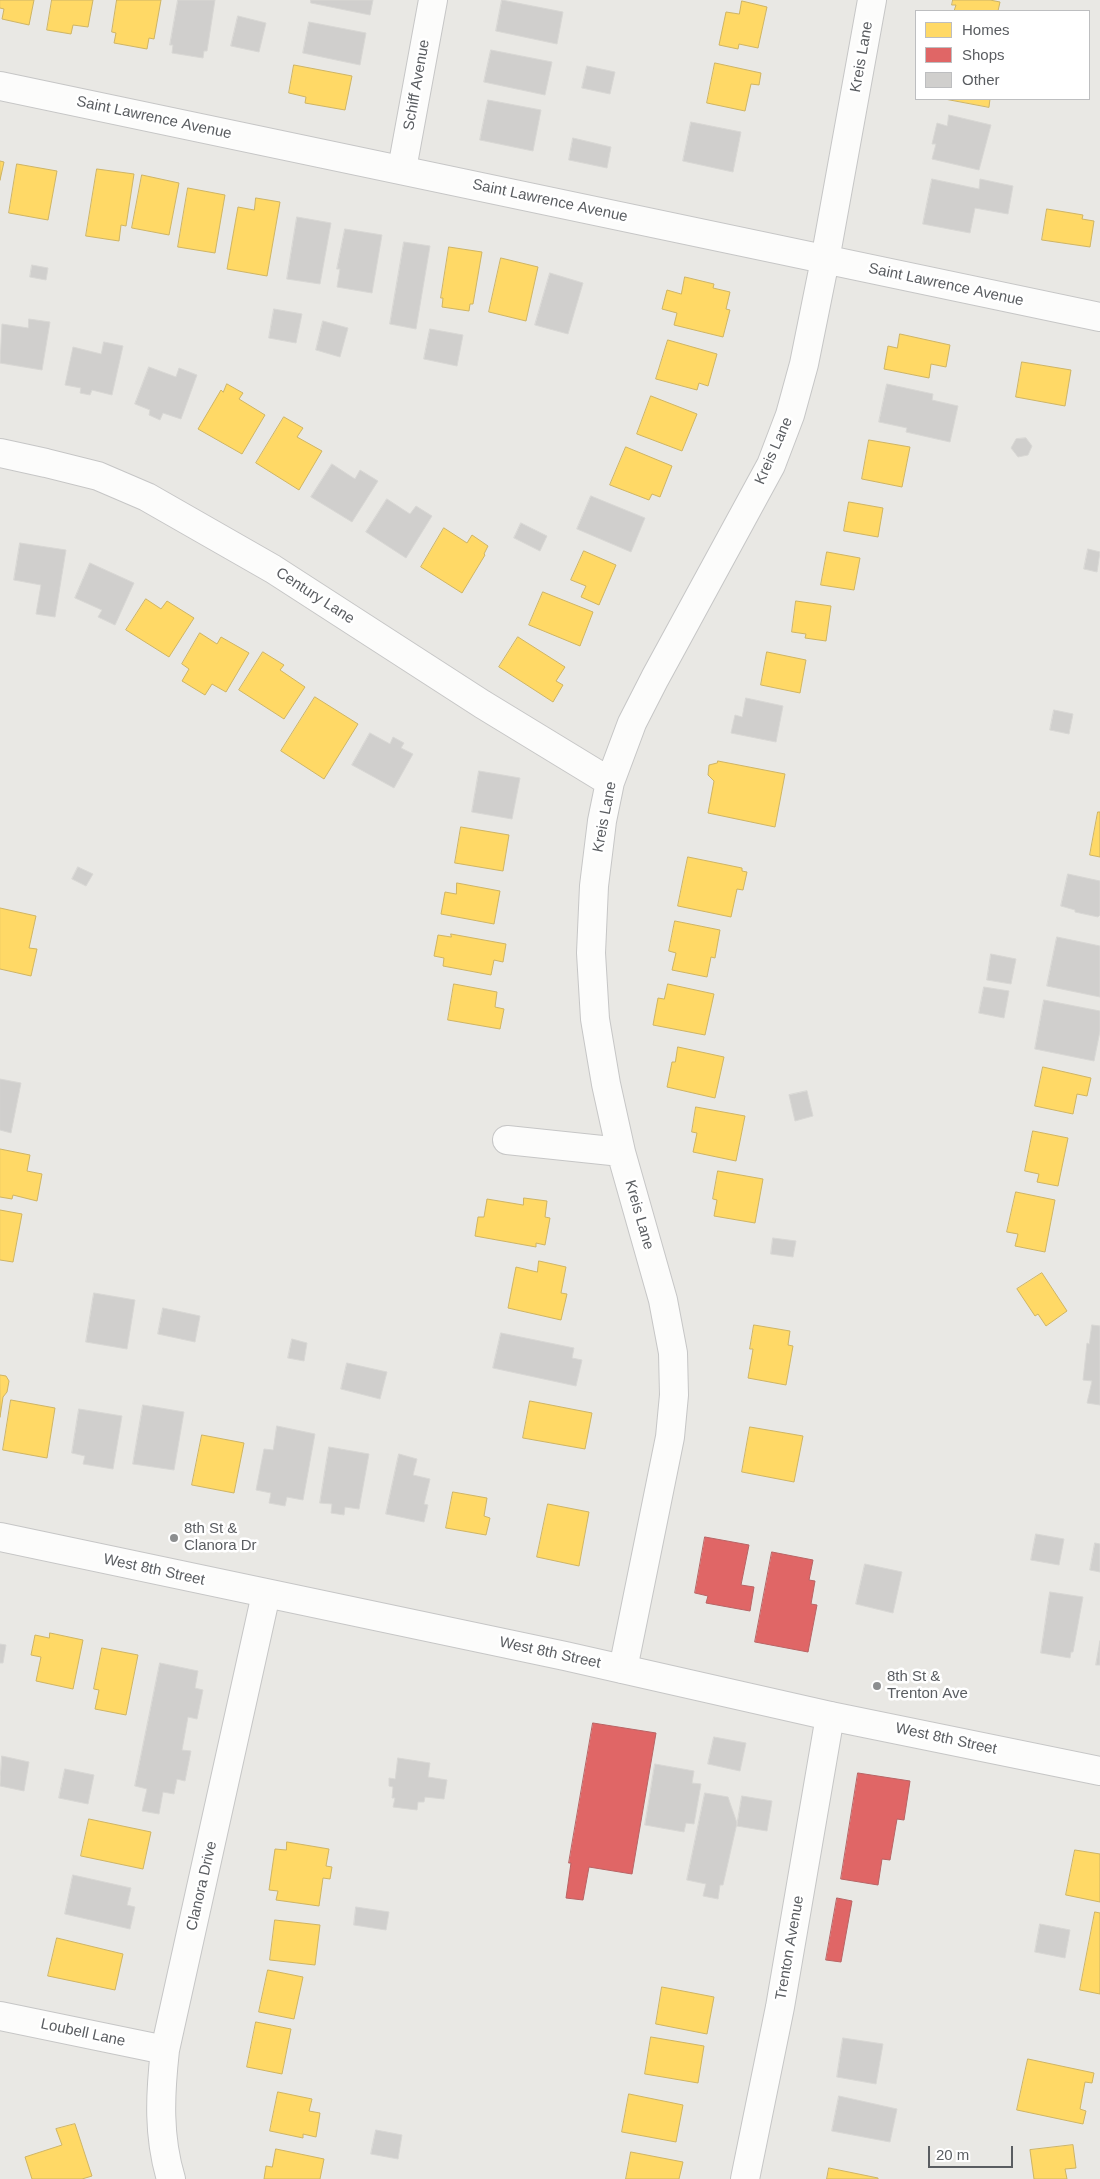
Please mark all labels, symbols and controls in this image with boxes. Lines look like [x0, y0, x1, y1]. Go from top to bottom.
legend [915, 10, 1090, 100]
street label: Kreis Lane [847, 20, 877, 94]
text: Homes [962, 21, 1010, 38]
street label: Schiff Avenue [400, 38, 434, 132]
text: Shops [962, 46, 1005, 63]
text: Other [962, 71, 1000, 88]
street label: Saint Lawrence Avenue [75, 93, 233, 143]
street label: Saint Lawrence Avenue [471, 176, 629, 226]
street label: Saint Lawrence Avenue [867, 260, 1025, 310]
street label: Kreis Lane [751, 415, 797, 487]
street label: Century Lane [272, 564, 358, 628]
street label: Kreis Lane [589, 780, 621, 854]
street label: Kreis Lane [620, 1178, 658, 1252]
place label: 8th St & Clanora Dr [184, 1520, 257, 1555]
marker: 8th St & Clanora Dr [168, 1532, 180, 1544]
street label: West 8th Street [102, 1550, 206, 1590]
street label: West 8th Street [498, 1633, 602, 1673]
place label: 8th St & Trenton Ave [887, 1668, 968, 1703]
marker: 8th St & Trenton Ave [871, 1680, 883, 1692]
street label: West 8th Street [894, 1719, 998, 1759]
street label: Clanora Drive [183, 1839, 221, 1933]
street label: Trenton Avenue [772, 1894, 808, 2002]
street label: Loubell Lane [39, 2015, 127, 2051]
scale bar [930, 2136, 1015, 2168]
text: 20 m [936, 2146, 969, 2163]

